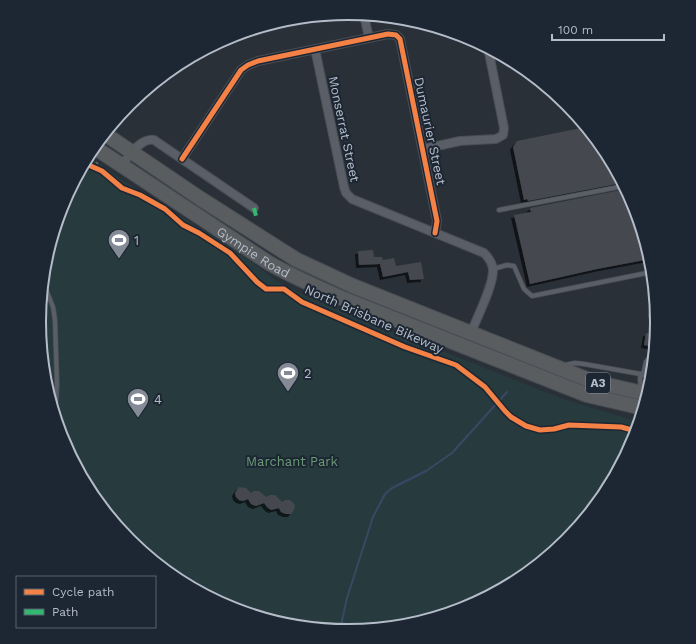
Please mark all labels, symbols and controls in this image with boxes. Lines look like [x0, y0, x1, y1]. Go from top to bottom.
scale bar [552, 16, 664, 42]
text: 100 m [558, 23, 593, 37]
street label: Monserrat Street [325, 75, 363, 184]
street label: Dumaurier Street [411, 76, 449, 187]
street label: Gympie Road [214, 223, 293, 281]
sports icon: 1 [106, 227, 132, 260]
place label: 1 [134, 233, 139, 248]
street label: North Brisbane Bikeway [302, 282, 446, 357]
sports icon: 2 [275, 360, 301, 393]
place label: 2 [304, 366, 312, 381]
road number: A3 [586, 373, 610, 393]
sports icon: 4 [125, 386, 151, 419]
place label: 4 [154, 392, 162, 407]
park label: Marchant Park [246, 454, 339, 469]
legend [16, 576, 156, 628]
text: Cycle path [52, 585, 114, 599]
text: Path [52, 605, 78, 619]

